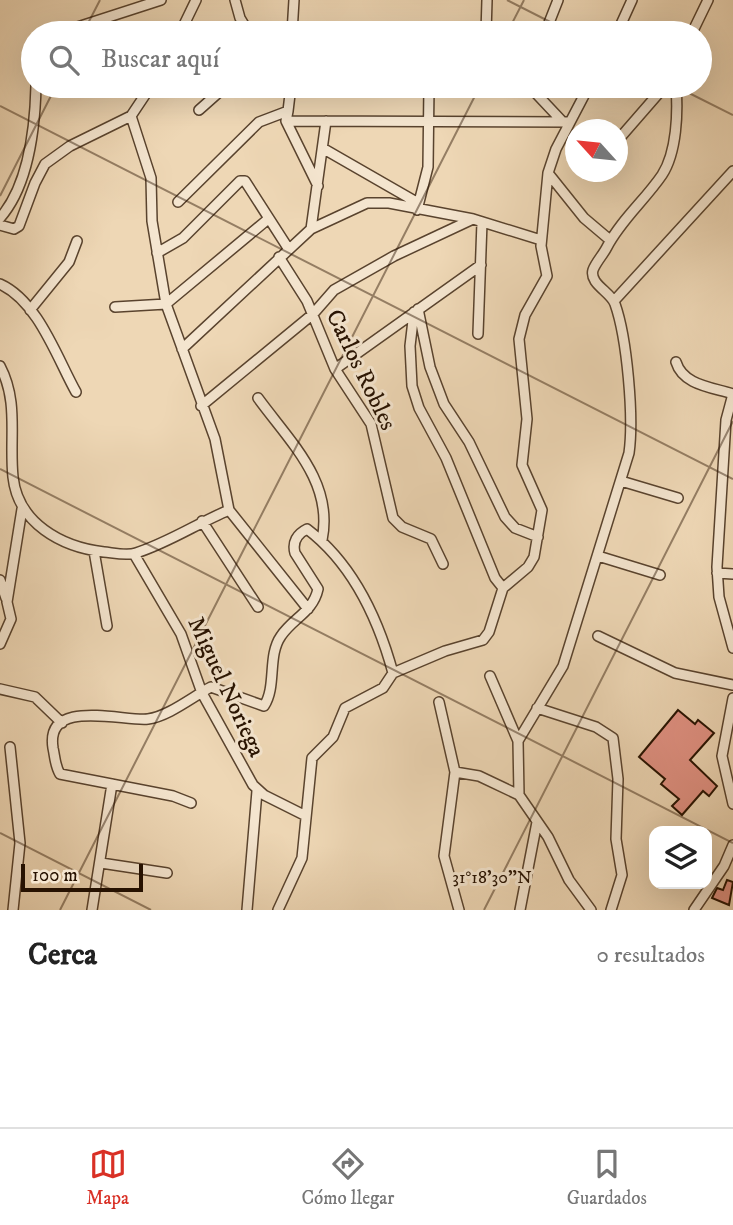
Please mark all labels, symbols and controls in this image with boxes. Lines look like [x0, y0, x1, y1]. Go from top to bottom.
search box [21, 21, 712, 98]
icon: search [45, 41, 83, 79]
text: Buscar aquí [101, 43, 219, 76]
north arrow [565, 119, 628, 182]
street label: Carlos Robles [319, 305, 403, 435]
street label: Miguel Noriega [180, 612, 272, 763]
map controls [649, 826, 712, 889]
button: layers [649, 826, 712, 889]
scale bar [21, 861, 144, 893]
text: 100 m [32, 864, 78, 887]
text: 31°18'30"N [452, 867, 532, 889]
text: Cerca [28, 937, 97, 974]
text: 0 resultados [597, 941, 705, 970]
tab: Mapa [86, 1145, 129, 1210]
tab: Cómo llegar [301, 1145, 394, 1210]
tab: Guardados [567, 1145, 647, 1210]

